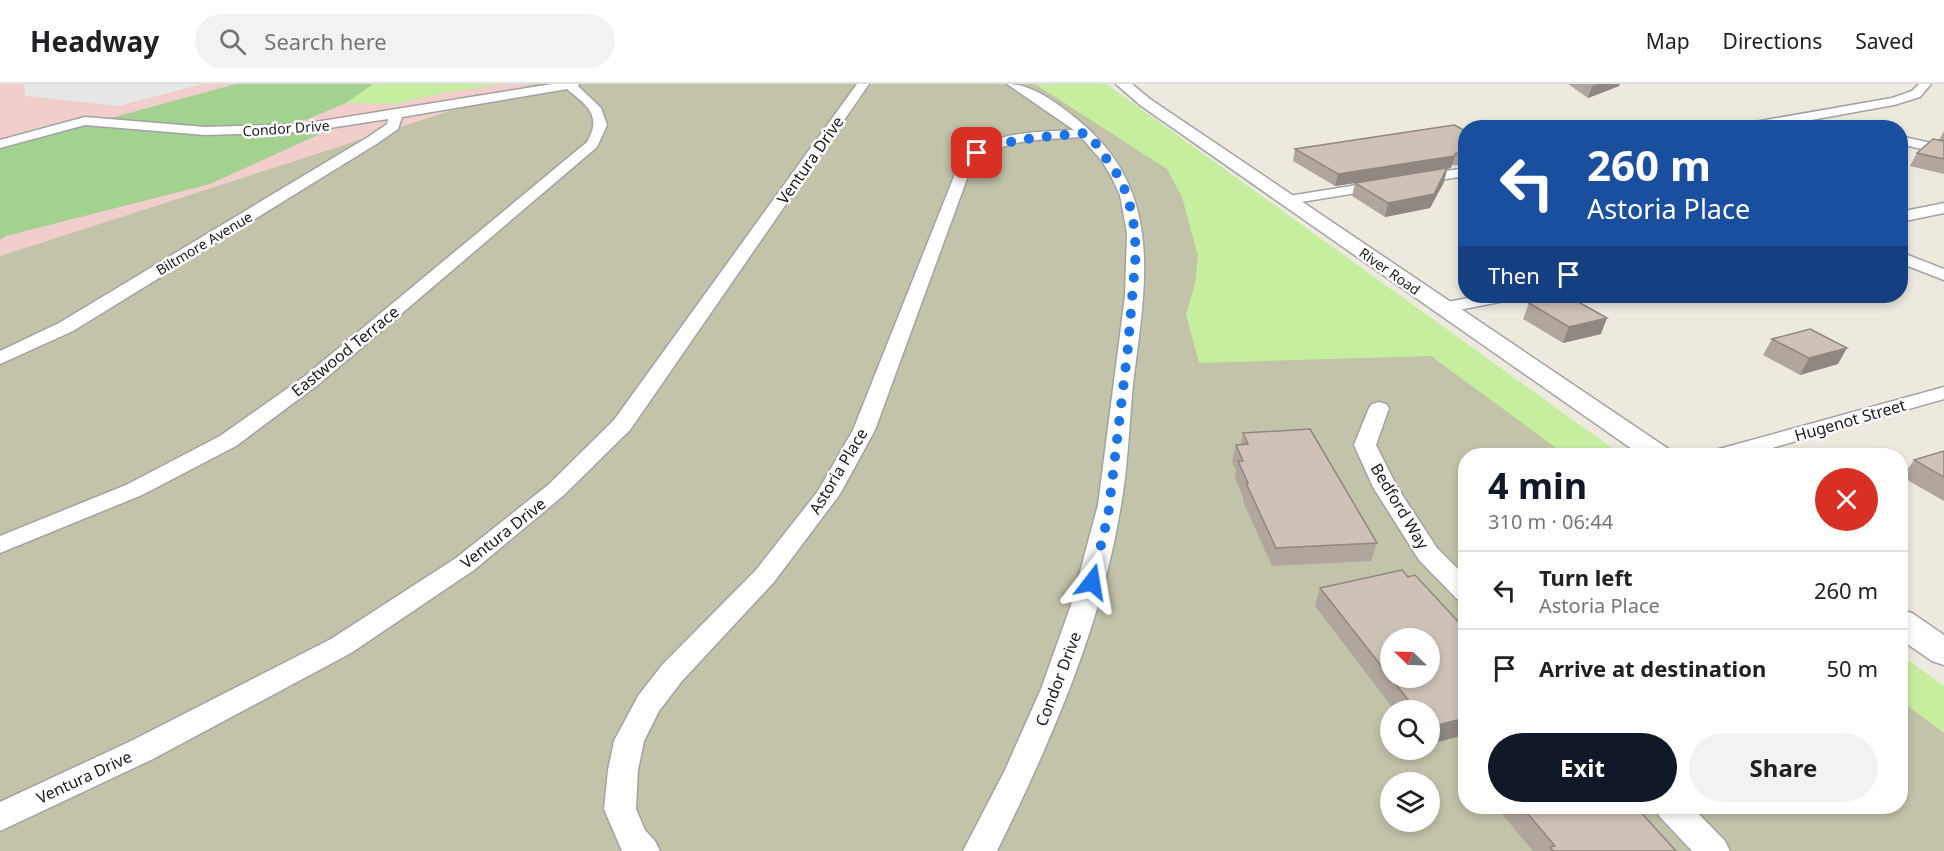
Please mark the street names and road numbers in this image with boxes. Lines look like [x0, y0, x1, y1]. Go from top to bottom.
street label: Ventura Drive [771, 112, 849, 208]
street label: Condor Drive [242, 115, 330, 141]
street label: Biltmore Avenue [152, 207, 256, 279]
street label: River Road [1356, 243, 1424, 299]
street label: Eastwood Terrace [287, 301, 403, 401]
street label: Hugenot Street [1792, 394, 1908, 446]
street label: Astoria Place [804, 424, 872, 518]
street label: Bedford Way [1366, 459, 1435, 554]
street label: Ventura Drive [456, 493, 550, 573]
street label: Condor Drive [1030, 629, 1086, 729]
street label: Ventura Drive [33, 745, 135, 809]

